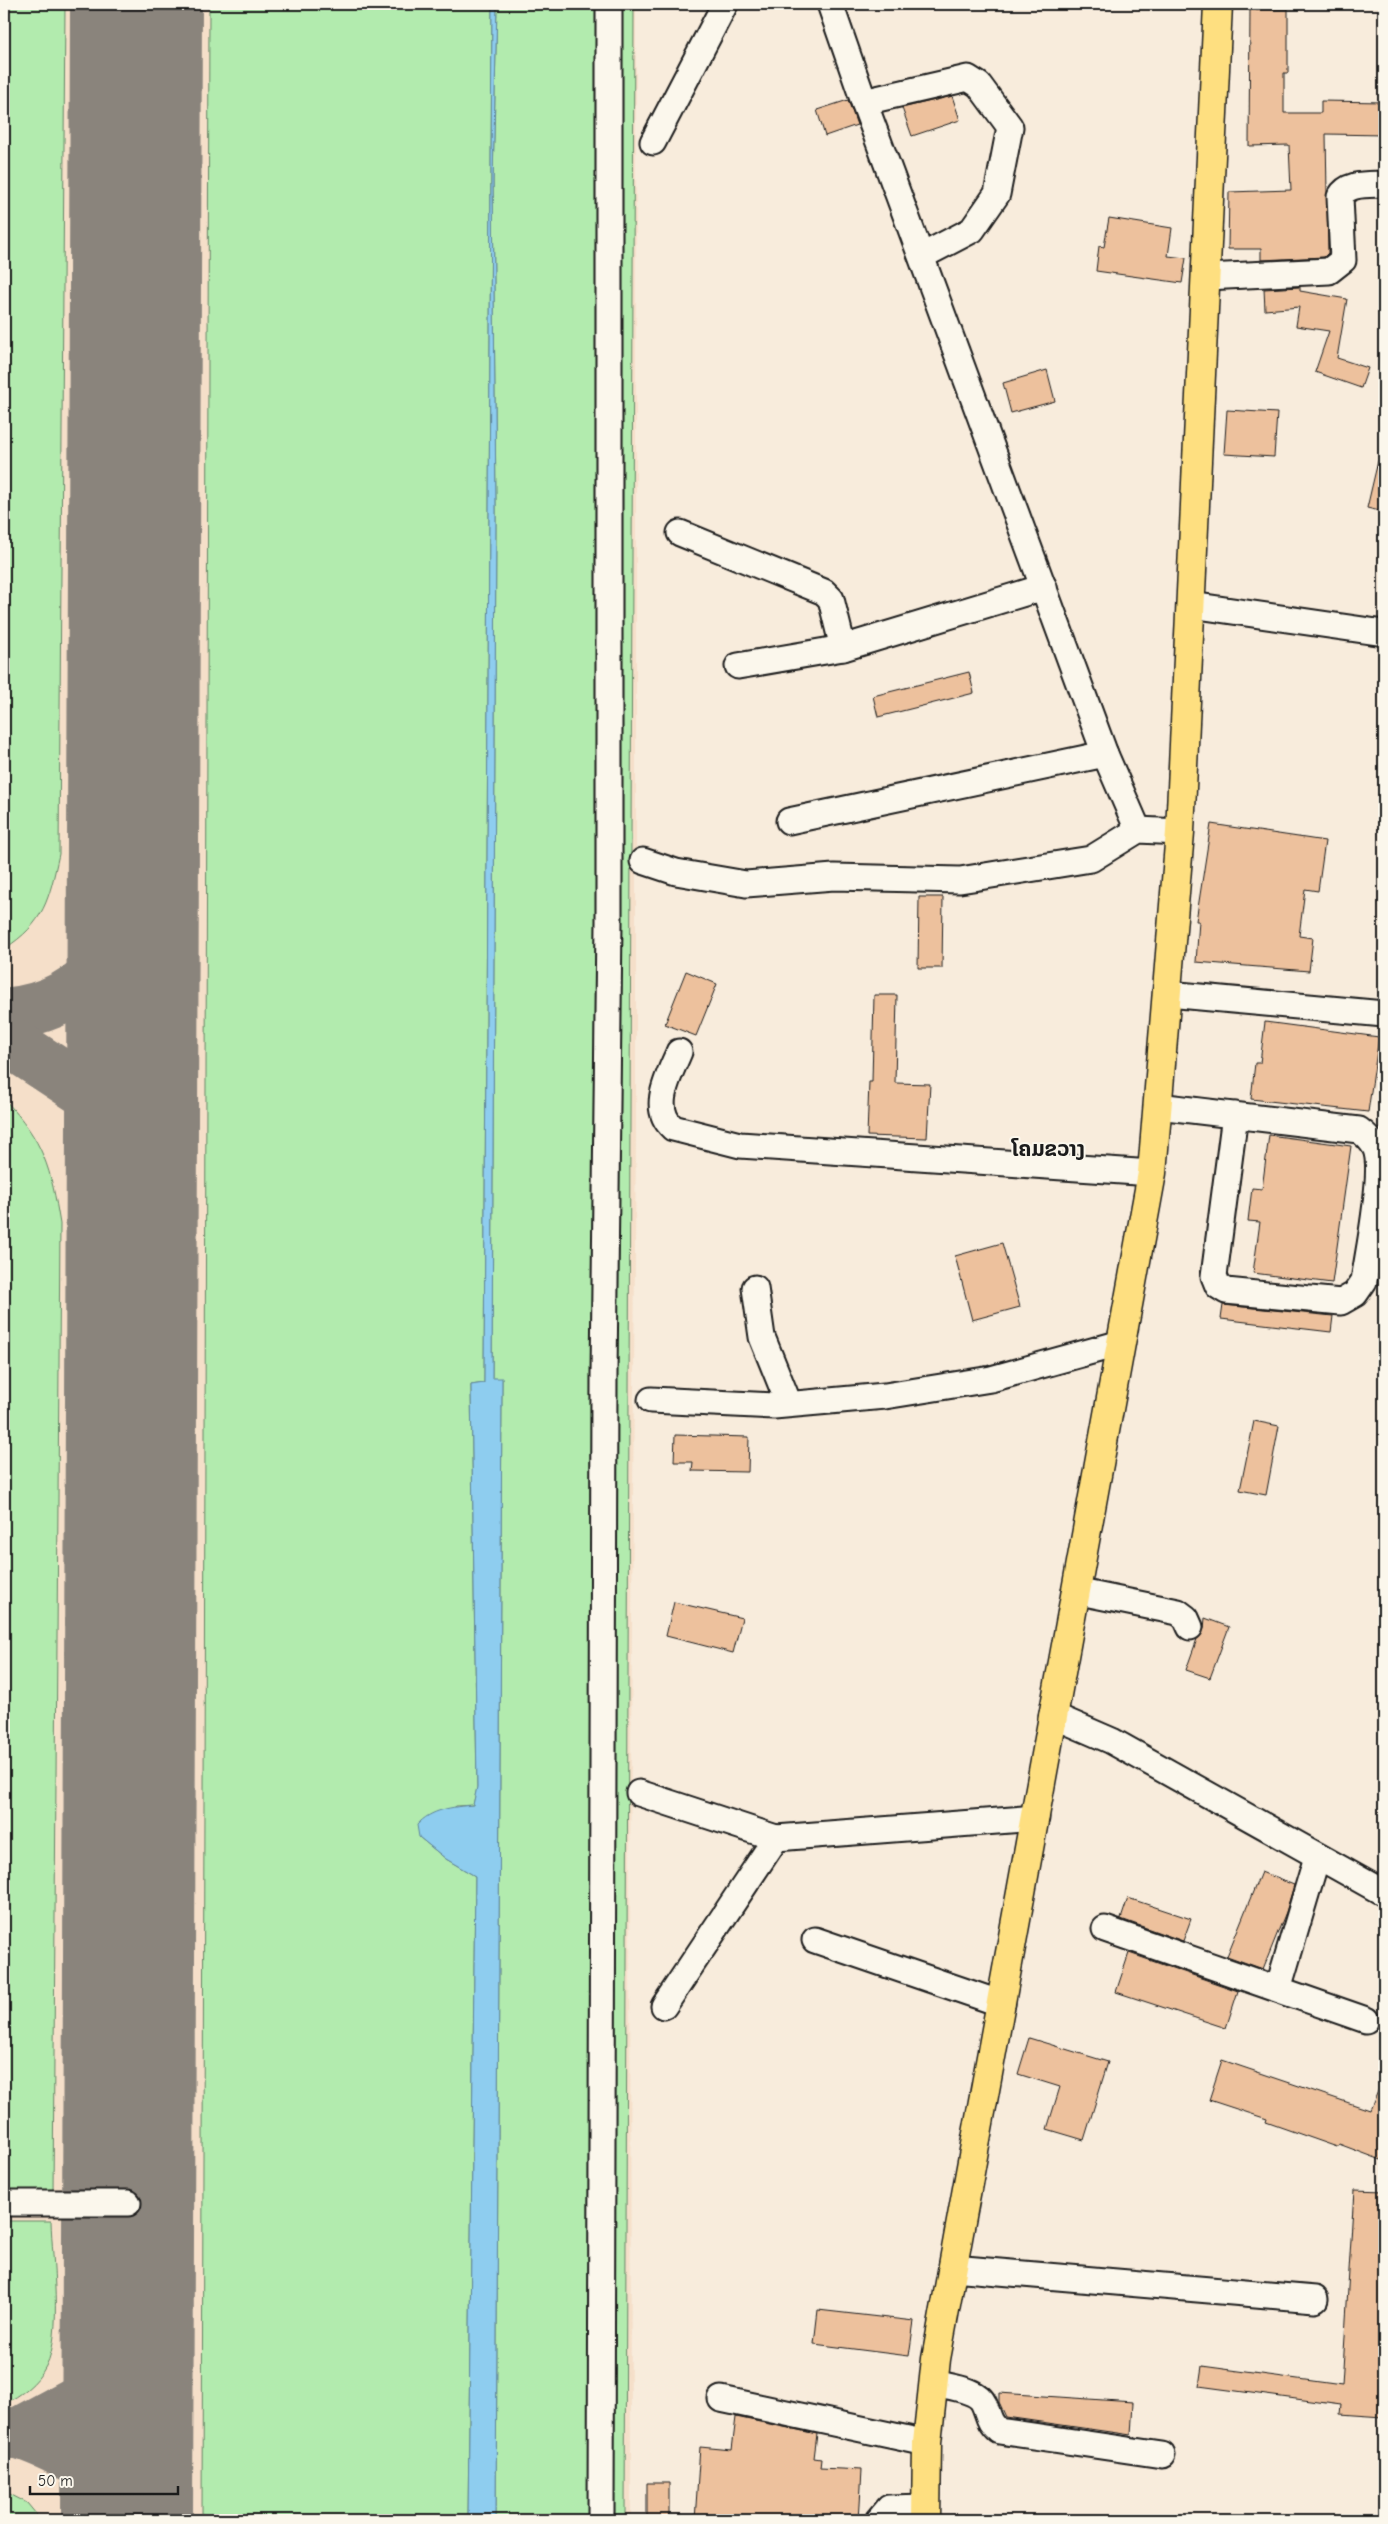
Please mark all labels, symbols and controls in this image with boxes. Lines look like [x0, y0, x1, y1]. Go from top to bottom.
district label: ໂຄມຂວາງ [1010, 1137, 1085, 1161]
scale bar [30, 2464, 178, 2496]
text: 50 m [38, 2472, 73, 2490]

